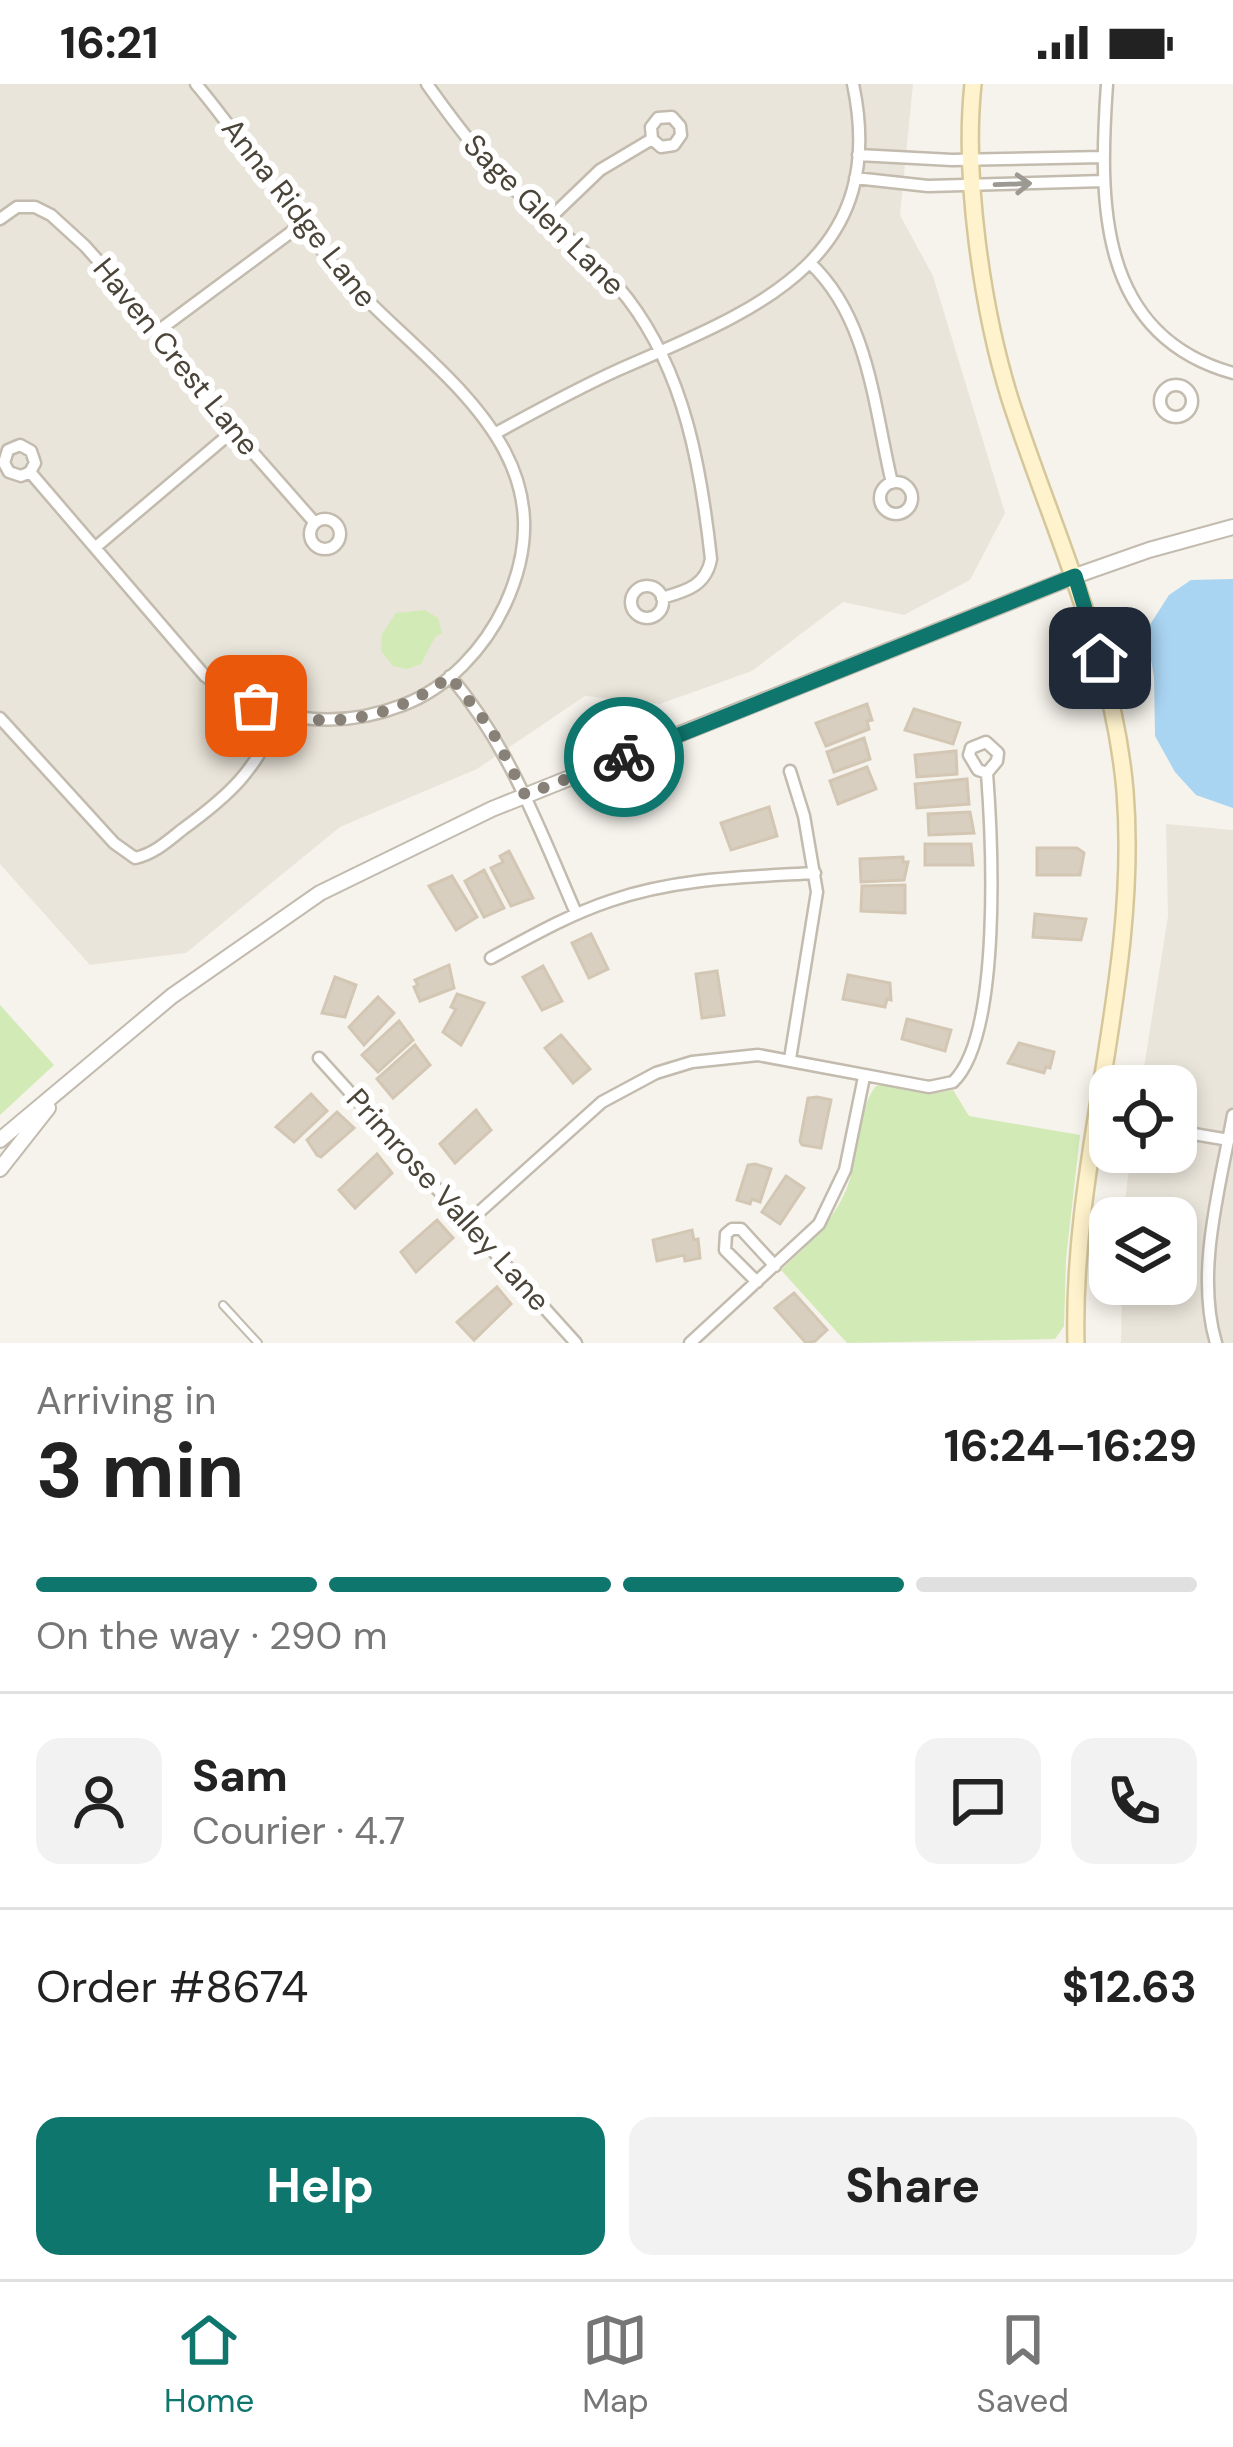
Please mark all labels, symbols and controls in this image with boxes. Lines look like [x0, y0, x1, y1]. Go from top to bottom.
text: 16:21 [60, 13, 159, 72]
street label: Anna Ridge Lane [213, 110, 386, 315]
street label: Sage Glen Lane [455, 126, 633, 304]
one-way arrow [993, 172, 1032, 195]
street label: Haven Crest Lane [85, 250, 268, 463]
pin [1049, 607, 1151, 709]
icon: home [1067, 625, 1133, 691]
pin [205, 655, 307, 757]
icon: bag [223, 673, 289, 739]
courier [564, 697, 684, 817]
icon: bike [591, 724, 657, 790]
map controls [1089, 1065, 1197, 1305]
button: locate [1089, 1065, 1197, 1173]
street label: Primrose Valley Lane [338, 1080, 559, 1319]
button: layers [1089, 1197, 1197, 1305]
text: Arriving in [36, 1375, 216, 1426]
text: 16:24–16:29 [944, 1416, 1197, 1475]
text: 3 min [36, 1420, 244, 1521]
text: On the way · 290 m [36, 1610, 387, 1661]
button: person [36, 1738, 162, 1864]
button: chat [915, 1738, 1041, 1864]
button: phone [1071, 1738, 1197, 1864]
text: Sam [192, 1746, 288, 1805]
text: Courier · 4.7 [192, 1805, 405, 1856]
text: Order #8674 [36, 1957, 308, 2016]
text: $12.63 [1062, 1957, 1197, 2016]
button: Help [36, 2117, 605, 2255]
button: Share [629, 2117, 1197, 2255]
tab: Home [164, 2307, 254, 2422]
tab: Map [582, 2307, 649, 2422]
tab: Saved [977, 2307, 1069, 2422]

